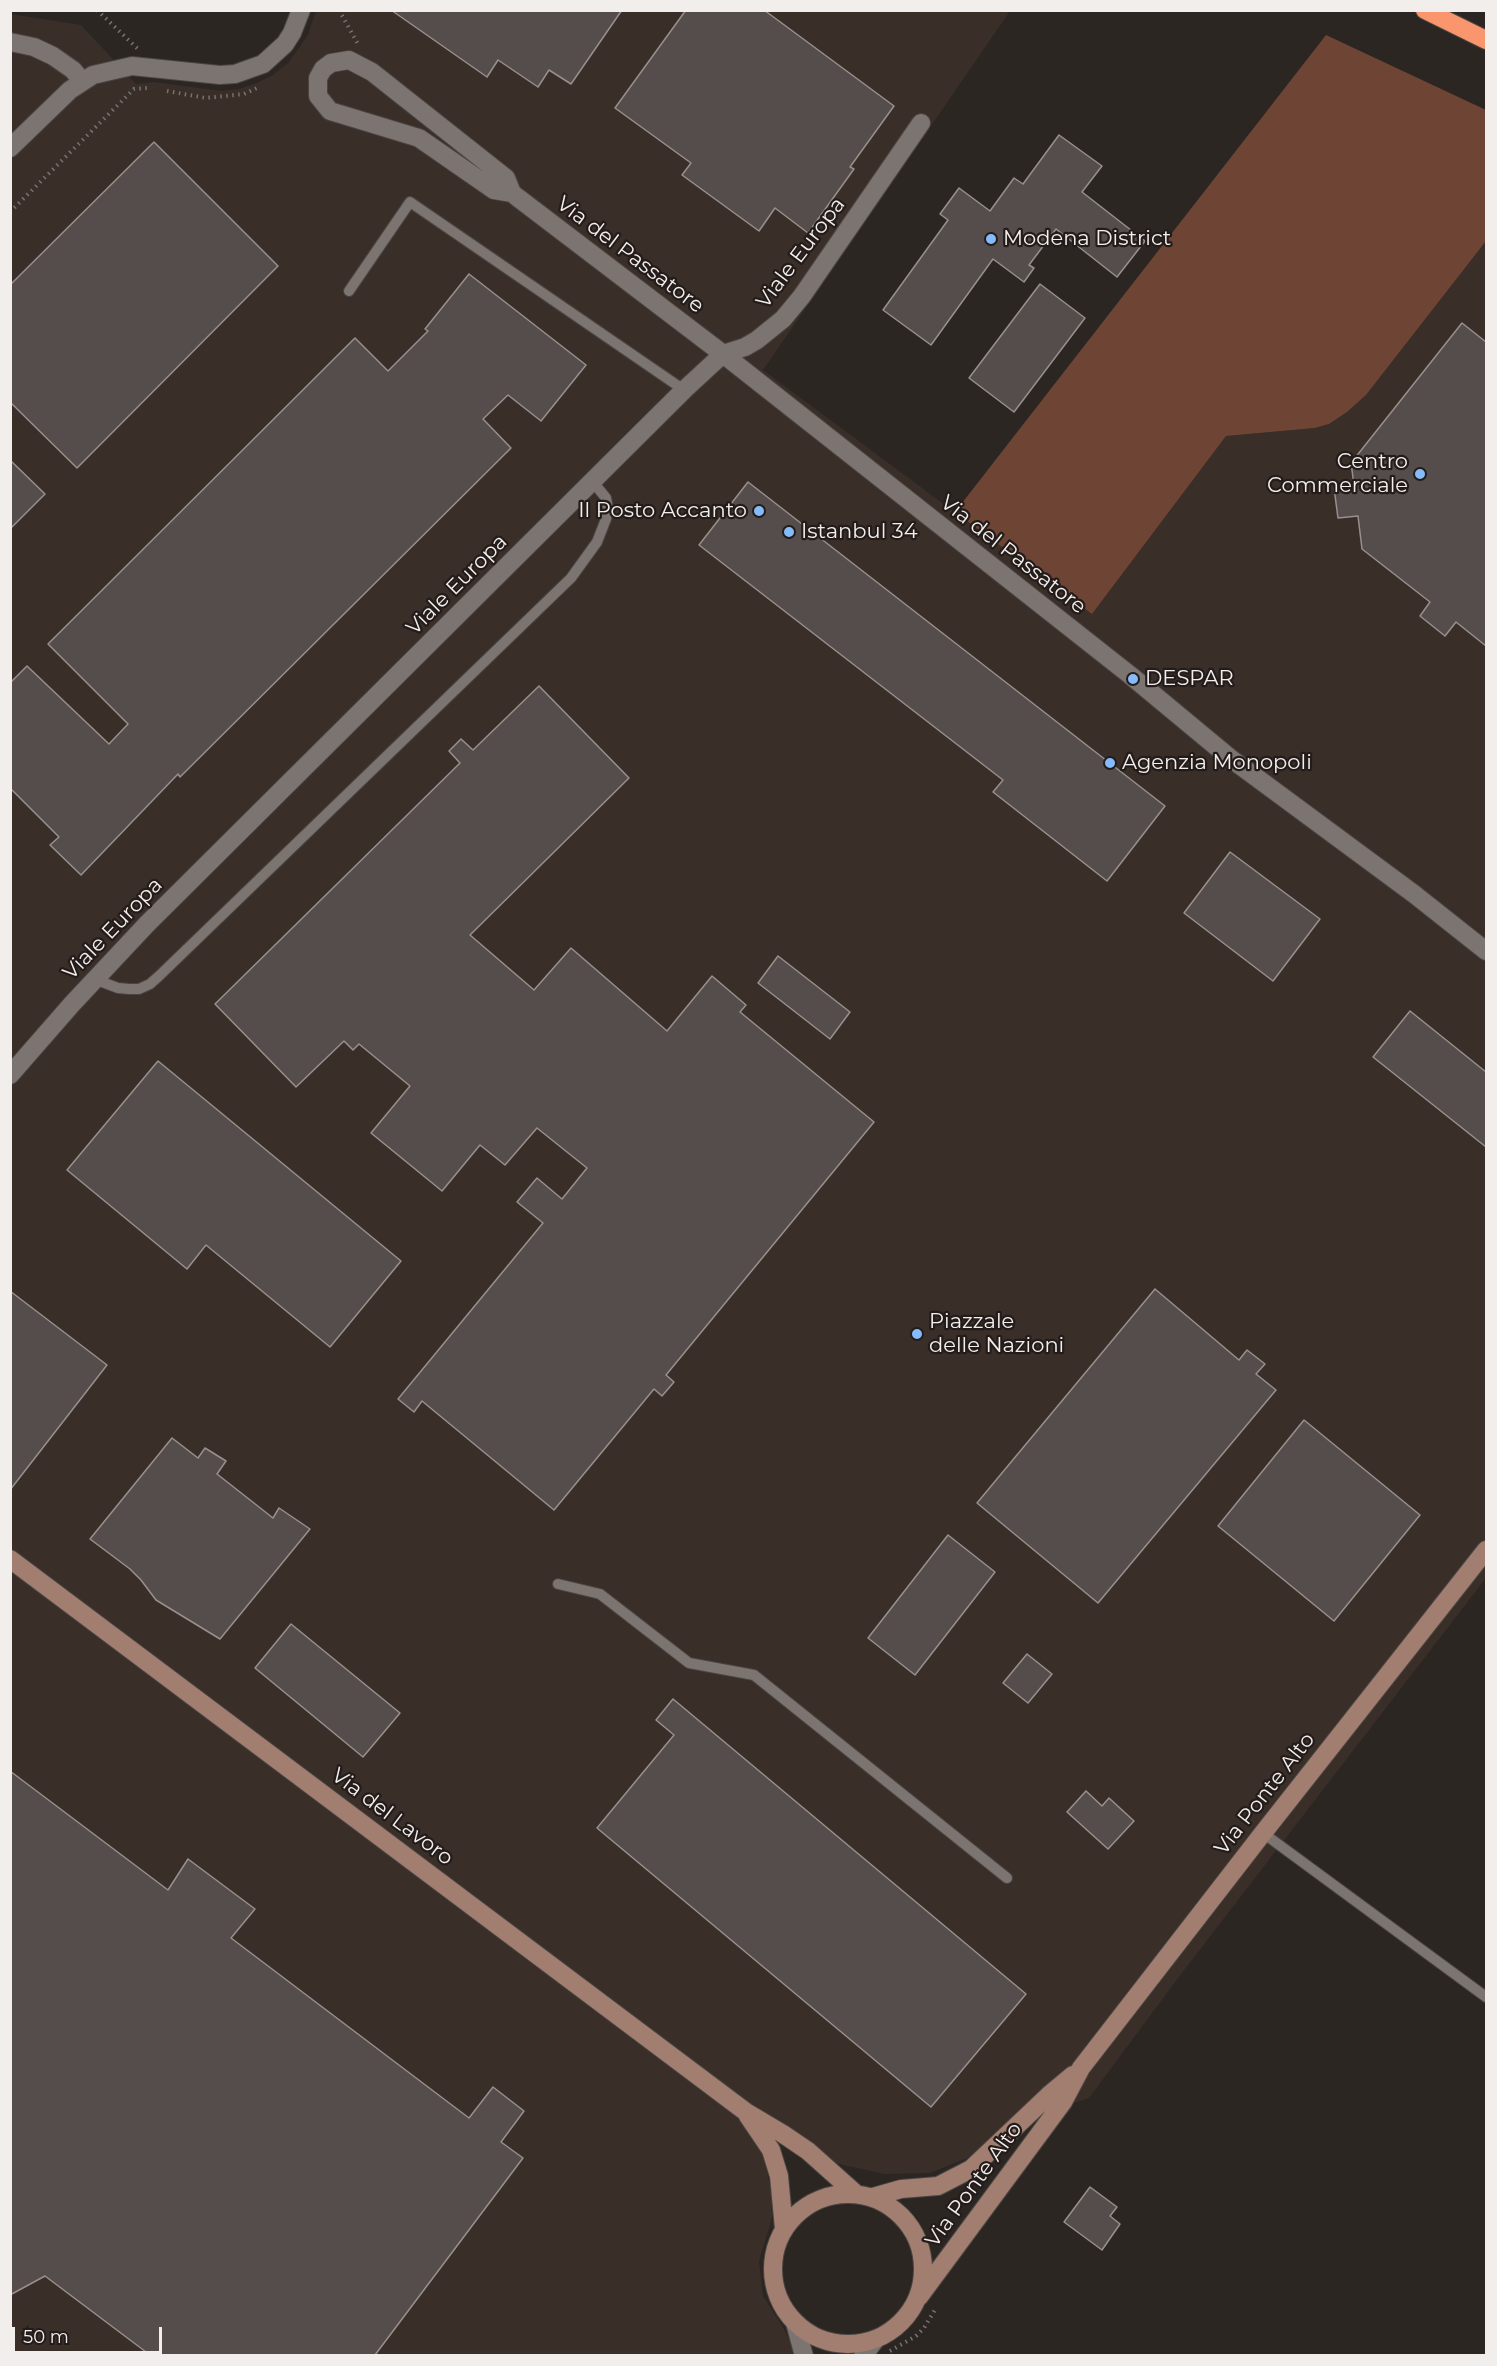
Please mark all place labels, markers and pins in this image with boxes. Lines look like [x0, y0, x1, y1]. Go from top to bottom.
place label: Modena District [1003, 226, 1171, 252]
marker: Modena District [984, 232, 998, 246]
place label: Centro Commerciale [1267, 449, 1408, 499]
marker: Centro Commerciale [1413, 467, 1427, 481]
place label: Il Posto Accanto [578, 498, 747, 524]
marker: Il Posto Accanto [752, 504, 766, 518]
place label: Istanbul 34 [801, 519, 918, 545]
marker: Istanbul 34 [782, 525, 796, 539]
place label: DESPAR [1145, 666, 1234, 692]
marker: DESPAR [1126, 672, 1140, 686]
place label: Agenzia Monopoli [1122, 750, 1312, 776]
marker: Agenzia Monopoli [1103, 756, 1117, 770]
place label: Piazzale delle Nazioni [929, 1309, 1064, 1359]
marker: Piazzale delle Nazioni [910, 1327, 924, 1341]

